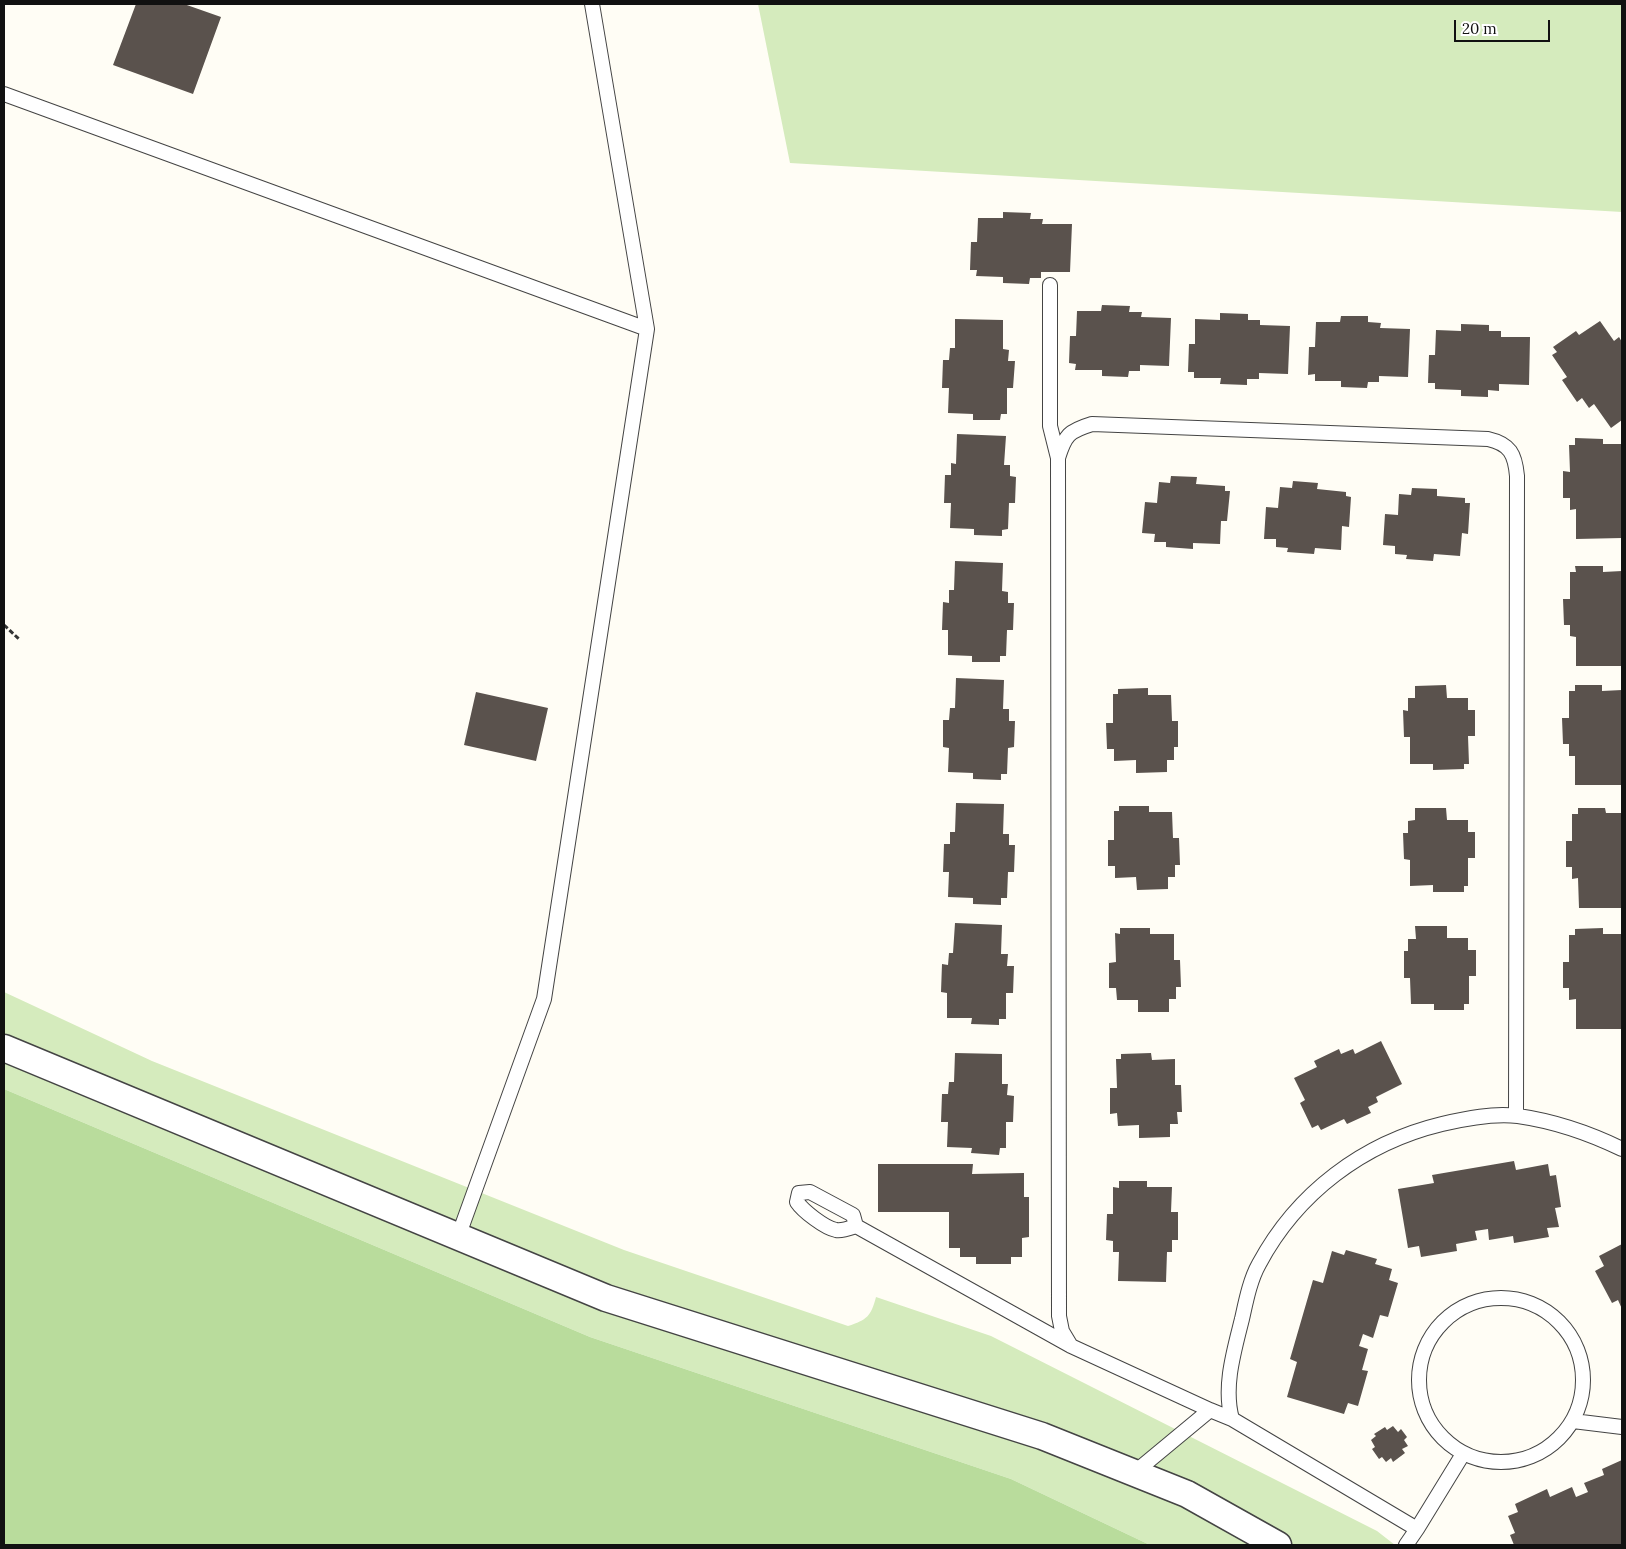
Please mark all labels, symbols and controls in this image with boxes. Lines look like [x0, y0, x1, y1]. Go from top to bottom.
scale bar [1456, 10, 1552, 42]
text: 20 m [1462, 19, 1497, 38]

